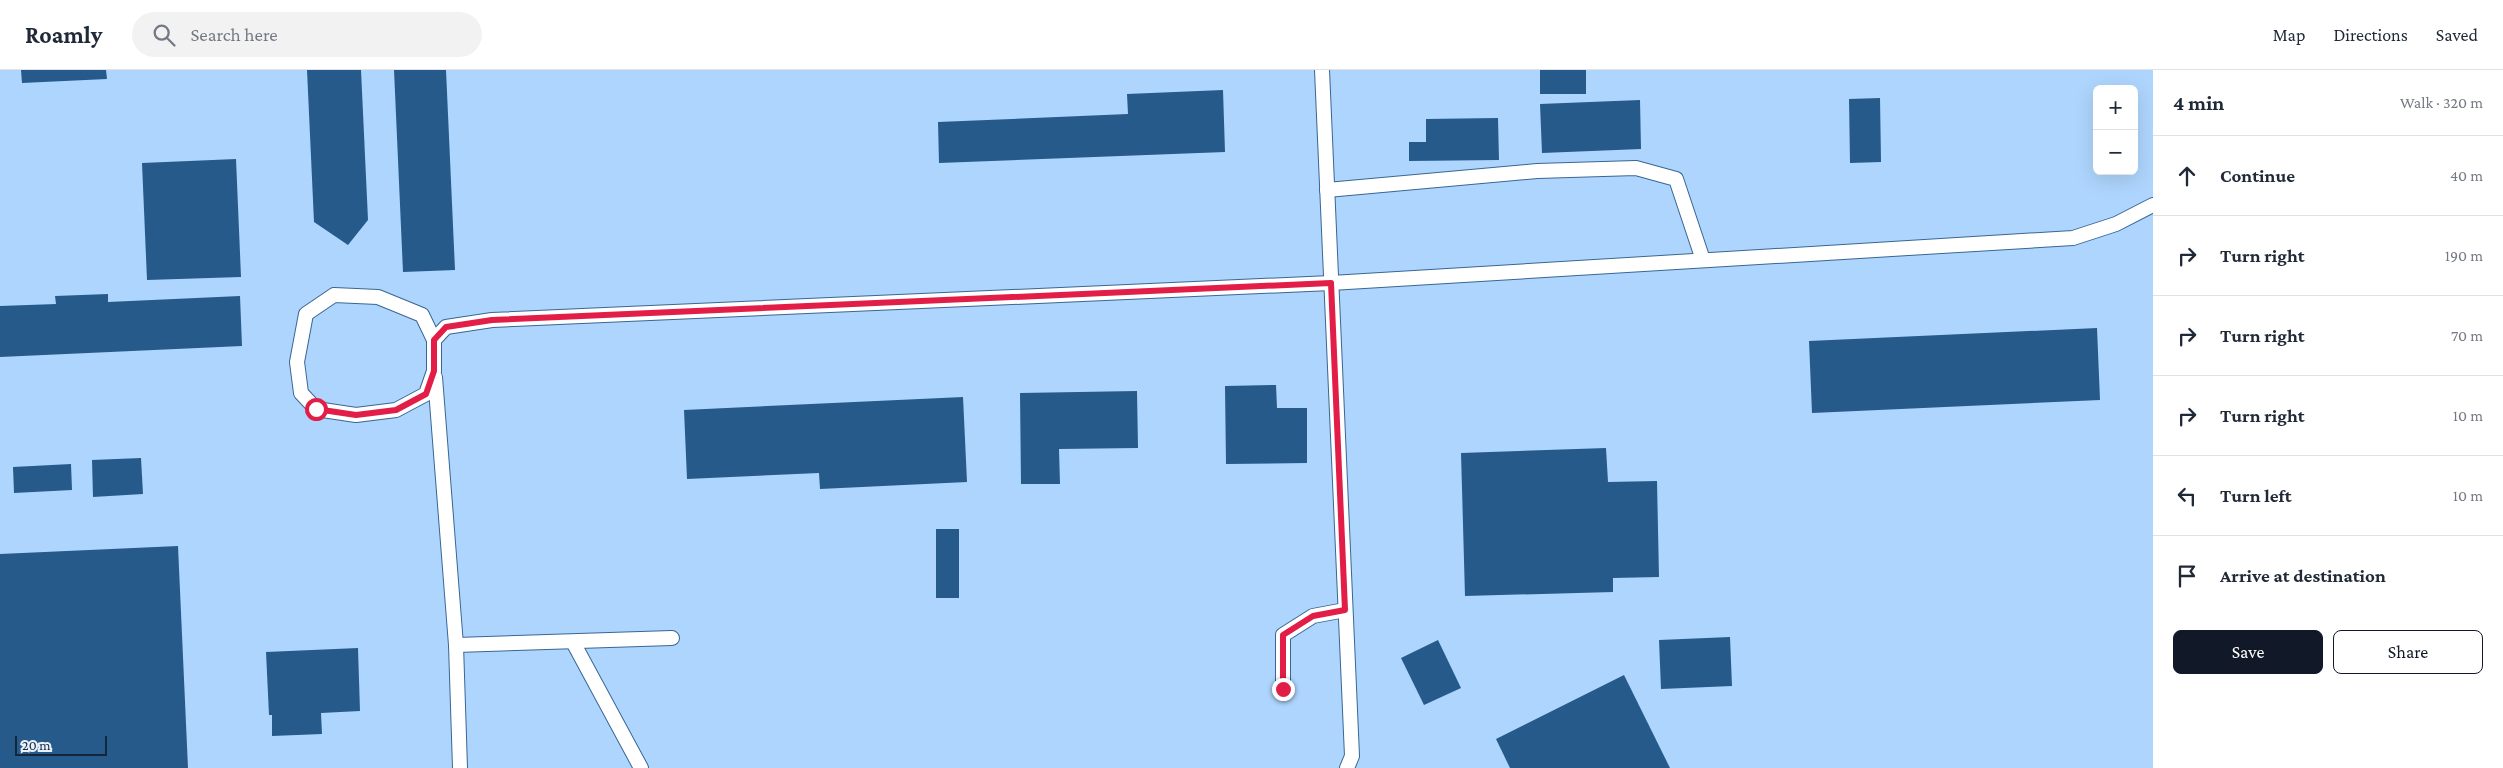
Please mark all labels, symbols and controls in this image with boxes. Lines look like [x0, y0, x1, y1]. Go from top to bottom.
search box [132, 12, 482, 57]
text: Roamly [25, 21, 102, 48]
icon: search [150, 21, 178, 49]
text: Search here [190, 24, 278, 45]
text: Map [2273, 25, 2305, 45]
text: Directions [2333, 25, 2408, 45]
text: Saved [2436, 25, 2478, 45]
map controls [2093, 85, 2138, 175]
button: + [2093, 85, 2138, 130]
text: 4 min [2173, 91, 2224, 115]
text: Walk · 320 m [2400, 94, 2483, 111]
button: − [2093, 130, 2138, 175]
icon: ahead [2173, 162, 2201, 190]
text: Continue [2220, 165, 2295, 186]
text: 40 m [2450, 167, 2483, 184]
icon: right [2173, 242, 2201, 270]
text: Turn right [2220, 245, 2305, 266]
text: 190 m [2445, 247, 2483, 264]
icon: right [2173, 322, 2201, 350]
text: Turn right [2220, 325, 2305, 346]
text: 70 m [2451, 327, 2483, 344]
route start [305, 398, 328, 421]
icon: right [2173, 402, 2201, 430]
text: Turn right [2220, 405, 2305, 426]
text: 10 m [2453, 407, 2483, 424]
icon: left [2173, 482, 2201, 510]
text: Turn left [2220, 485, 2292, 506]
text: 10 m [2453, 487, 2483, 504]
icon: arrive [2173, 562, 2201, 590]
text: Arrive at destination [2220, 565, 2386, 586]
button: Save [2173, 630, 2323, 674]
button: Share [2333, 630, 2483, 674]
route end [1272, 678, 1295, 701]
scale bar [15, 733, 108, 756]
text: 20 m [22, 737, 50, 753]

